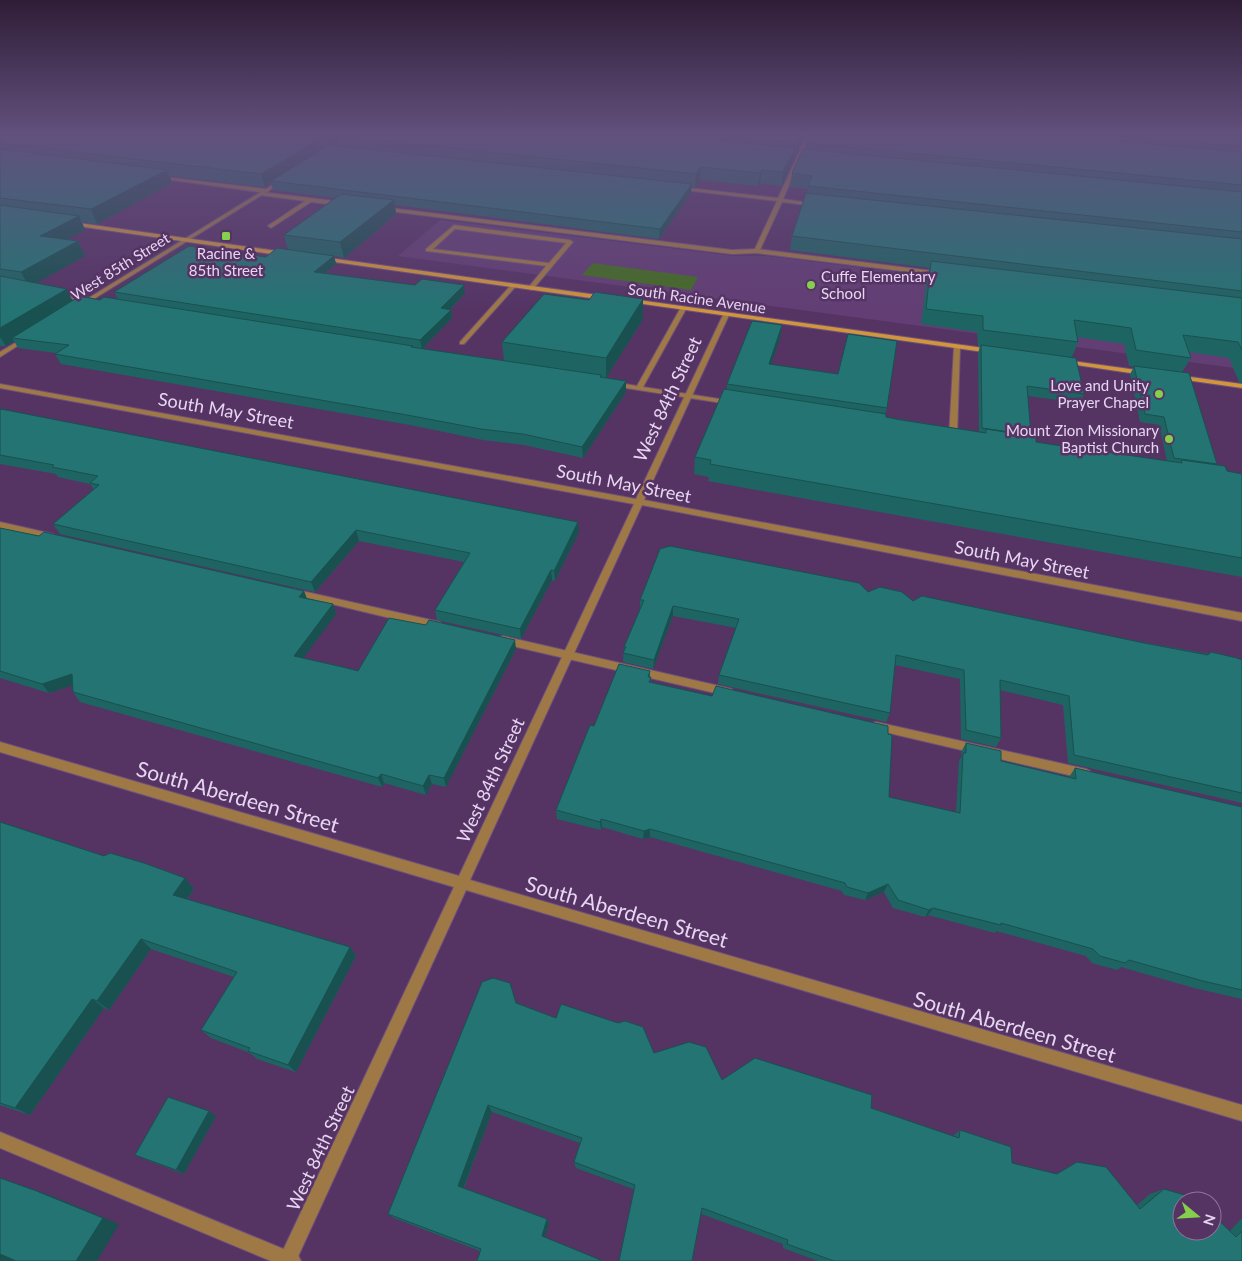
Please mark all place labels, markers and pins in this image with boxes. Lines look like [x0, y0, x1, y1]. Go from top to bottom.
marker: Racine & 85th Street [220, 230, 232, 242]
place label: Racine & 85th Street [189, 244, 264, 279]
place label: Cuffe Elementary School [821, 267, 936, 302]
marker: Cuffe Elementary School [805, 279, 817, 291]
place label: Love and Unity Prayer Chapel [1050, 376, 1149, 411]
marker: Love and Unity Prayer Chapel [1153, 388, 1165, 400]
place label: Mount Zion Missionary Baptist Church [1006, 421, 1159, 456]
marker: Mount Zion Missionary Baptist Church [1163, 433, 1175, 445]

